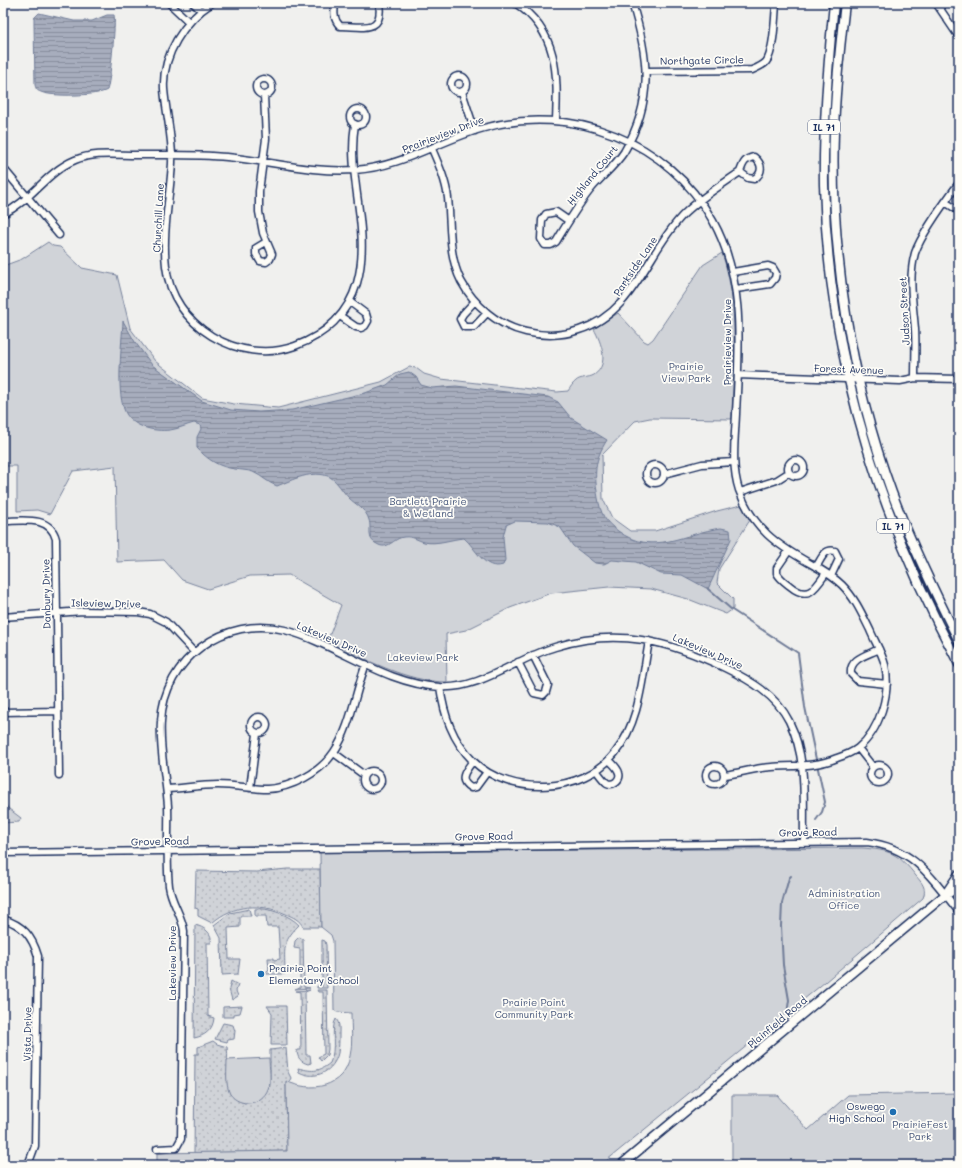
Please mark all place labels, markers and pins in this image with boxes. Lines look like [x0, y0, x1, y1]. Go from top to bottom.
place label: Prairie Point Elementary School [269, 961, 359, 987]
marker: Prairie Point Elementary School [256, 969, 266, 979]
place label: Oswego High School [829, 1099, 885, 1125]
marker: Oswego High School [888, 1107, 898, 1117]

